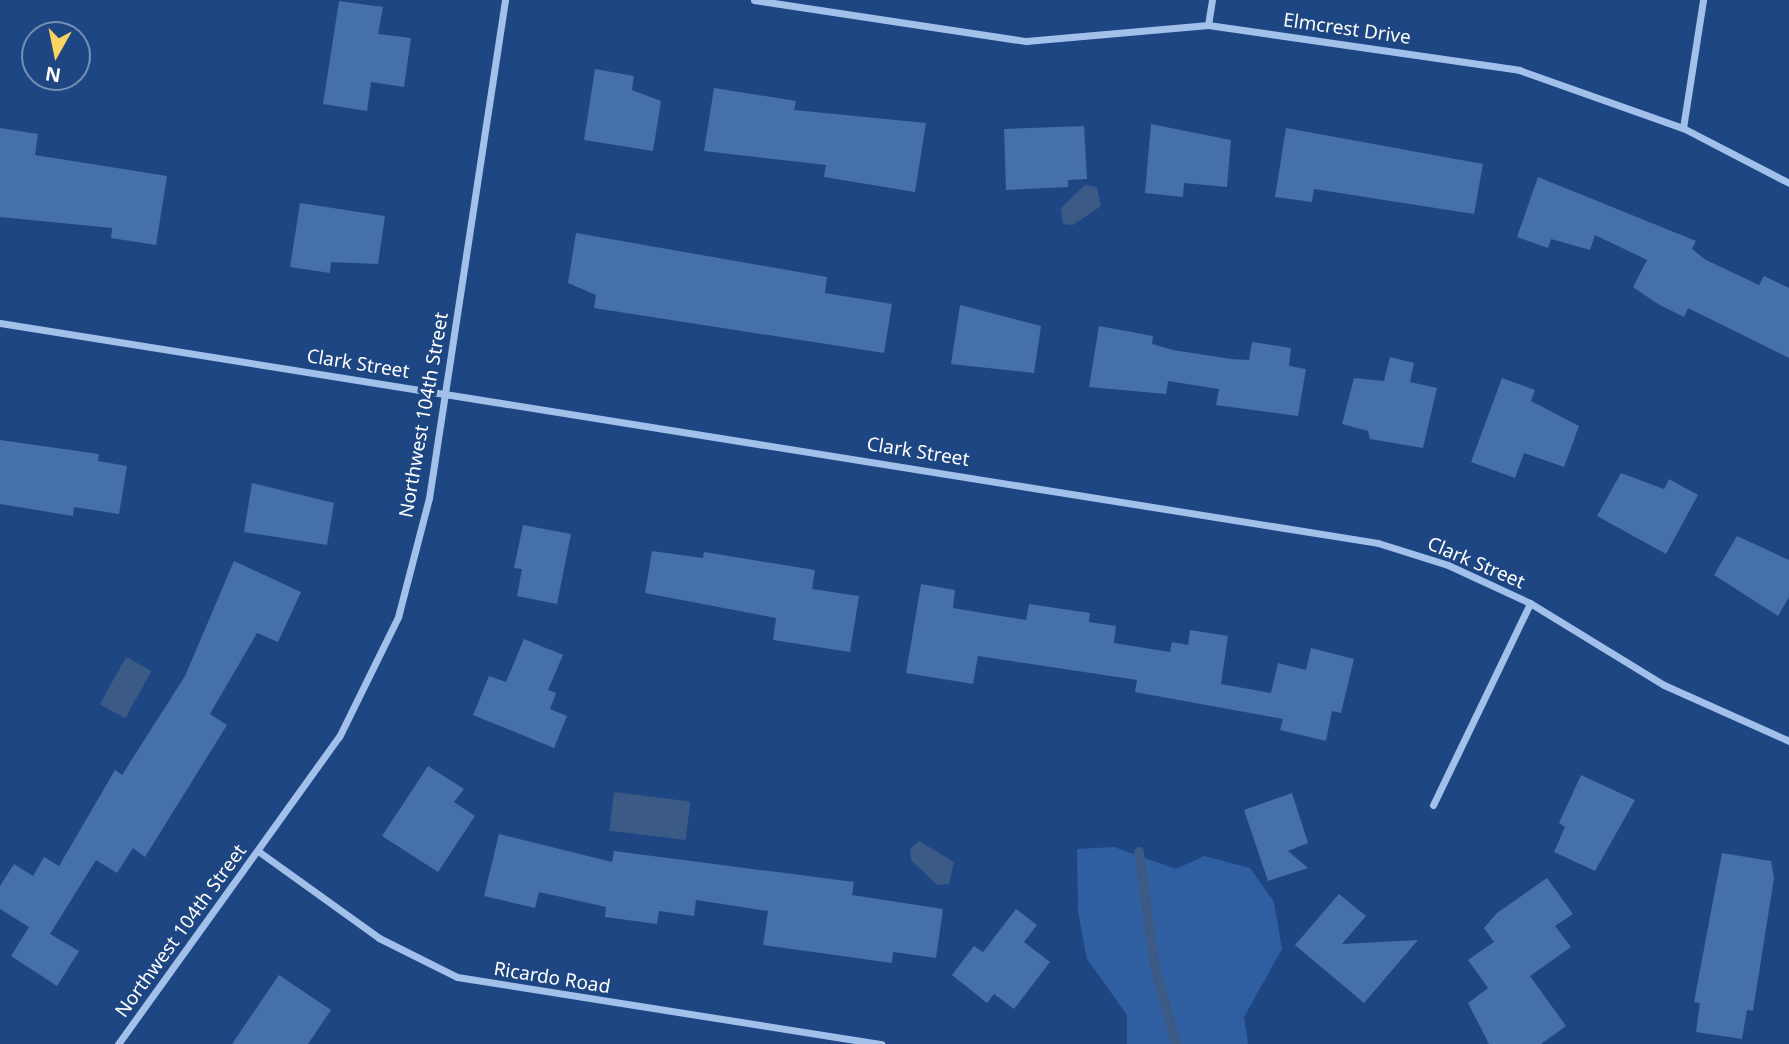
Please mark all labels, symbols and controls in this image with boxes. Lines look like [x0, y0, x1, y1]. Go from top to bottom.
street label: Elmcrest Drive [1282, 9, 1412, 49]
north arrow [21, 21, 91, 91]
text: N [43, 61, 63, 89]
street label: Northwest 104th Street [395, 311, 453, 519]
street label: Clark Street [305, 345, 411, 383]
street label: Clark Street [865, 433, 971, 471]
street label: Clark Street [1424, 532, 1528, 594]
street label: Northwest 104th Street [111, 840, 251, 1022]
street label: Ricardo Road [492, 958, 612, 998]

